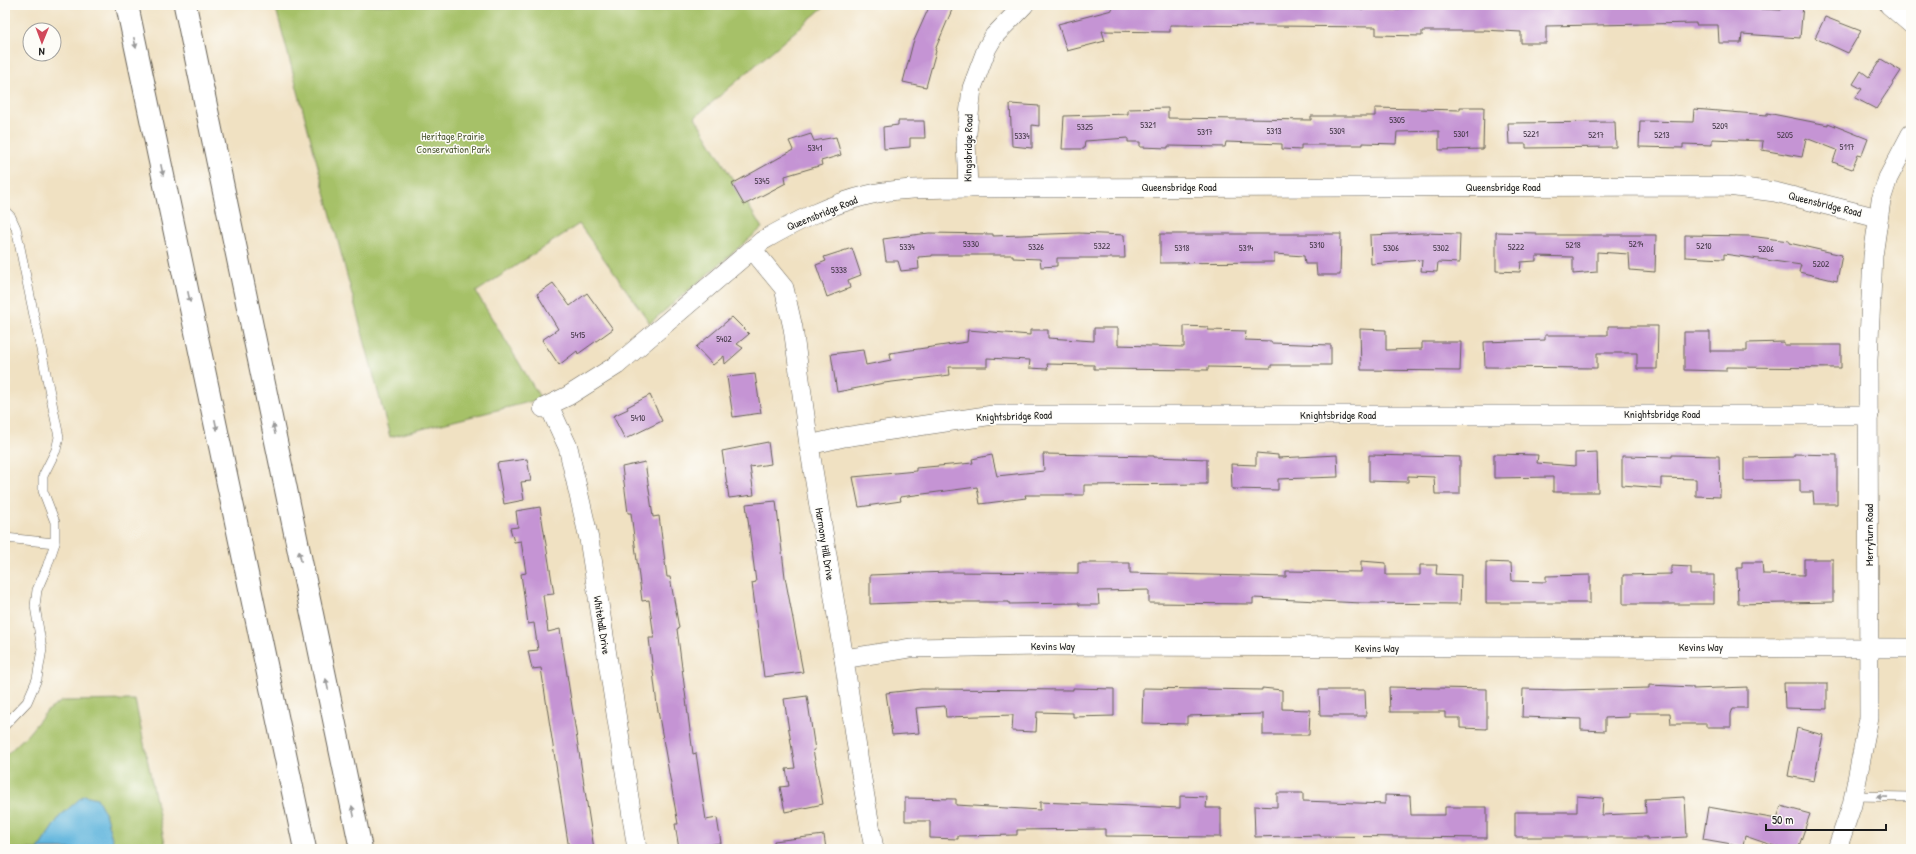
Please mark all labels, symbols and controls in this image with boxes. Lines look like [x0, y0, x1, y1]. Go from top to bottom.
north arrow [22, 22, 62, 62]
one-way arrow [132, 37, 138, 49]
text: N [39, 45, 45, 59]
street label: Kingsbridge Road [960, 113, 976, 182]
house number: 5305 [1389, 114, 1405, 126]
house number: 5321 [1140, 119, 1156, 131]
house number: 5209 [1712, 120, 1728, 132]
house number: 5325 [1077, 121, 1093, 133]
house number: 5313 [1266, 125, 1282, 137]
house number: 5309 [1329, 125, 1345, 137]
house number: 5317 [1197, 126, 1213, 138]
house number: 5301 [1453, 128, 1469, 140]
house number: 5221 [1523, 128, 1539, 140]
park label: Heritage Prairie Conservation Park [416, 129, 490, 156]
house number: 5217 [1588, 129, 1604, 141]
house number: 5213 [1654, 129, 1670, 141]
house number: 5205 [1777, 129, 1793, 141]
house number: 5334 [1014, 130, 1030, 142]
house number: 5117 [1840, 141, 1855, 153]
house number: 5341 [808, 142, 822, 154]
one-way arrow [159, 164, 165, 176]
house number: 5345 [754, 175, 770, 187]
street label: Queensbridge Road [1142, 180, 1217, 194]
street label: Queensbridge Road [1466, 180, 1541, 194]
street label: Queensbridge Road [1787, 188, 1864, 220]
street label: Queensbridge Road [785, 192, 860, 234]
house number: 5330 [963, 238, 979, 250]
house number: 5214 [1629, 238, 1644, 250]
house number: 5310 [1309, 239, 1325, 251]
house number: 5218 [1565, 239, 1581, 251]
house number: 5322 [1094, 240, 1111, 252]
house number: 5210 [1696, 240, 1712, 252]
house number: 5334 [899, 241, 915, 253]
house number: 5326 [1028, 241, 1044, 253]
house number: 5222 [1508, 241, 1525, 253]
house number: 5318 [1174, 242, 1190, 254]
house number: 5314 [1239, 242, 1254, 254]
house number: 5306 [1383, 242, 1399, 254]
house number: 5302 [1433, 242, 1450, 254]
house number: 5206 [1758, 243, 1774, 255]
house number: 5202 [1813, 258, 1830, 270]
house number: 5338 [831, 264, 847, 276]
one-way arrow [186, 291, 192, 304]
house number: 5415 [571, 329, 585, 341]
house number: 5402 [716, 333, 732, 345]
street label: Knightsbridge Road [1624, 407, 1701, 421]
street label: Knightsbridge Road [976, 408, 1053, 424]
street label: Knightsbridge Road [1300, 408, 1377, 422]
house number: 5410 [631, 412, 645, 424]
one-way arrow [213, 419, 219, 431]
one-way arrow [270, 423, 276, 435]
street label: Merryturn Road [1862, 503, 1876, 566]
street label: Harmony Hill Drive [812, 507, 838, 582]
one-way arrow [297, 550, 303, 562]
street label: Whitehall Drive [590, 595, 614, 656]
street label: Kevins Way [1031, 639, 1076, 653]
street label: Kevins Way [1679, 640, 1724, 654]
street label: Kevins Way [1355, 641, 1400, 655]
one-way arrow [323, 677, 329, 690]
one-way arrow [1875, 794, 1888, 800]
one-way arrow [350, 805, 356, 817]
scale bar [1766, 806, 1886, 832]
text: 50 m [1772, 811, 1793, 828]

